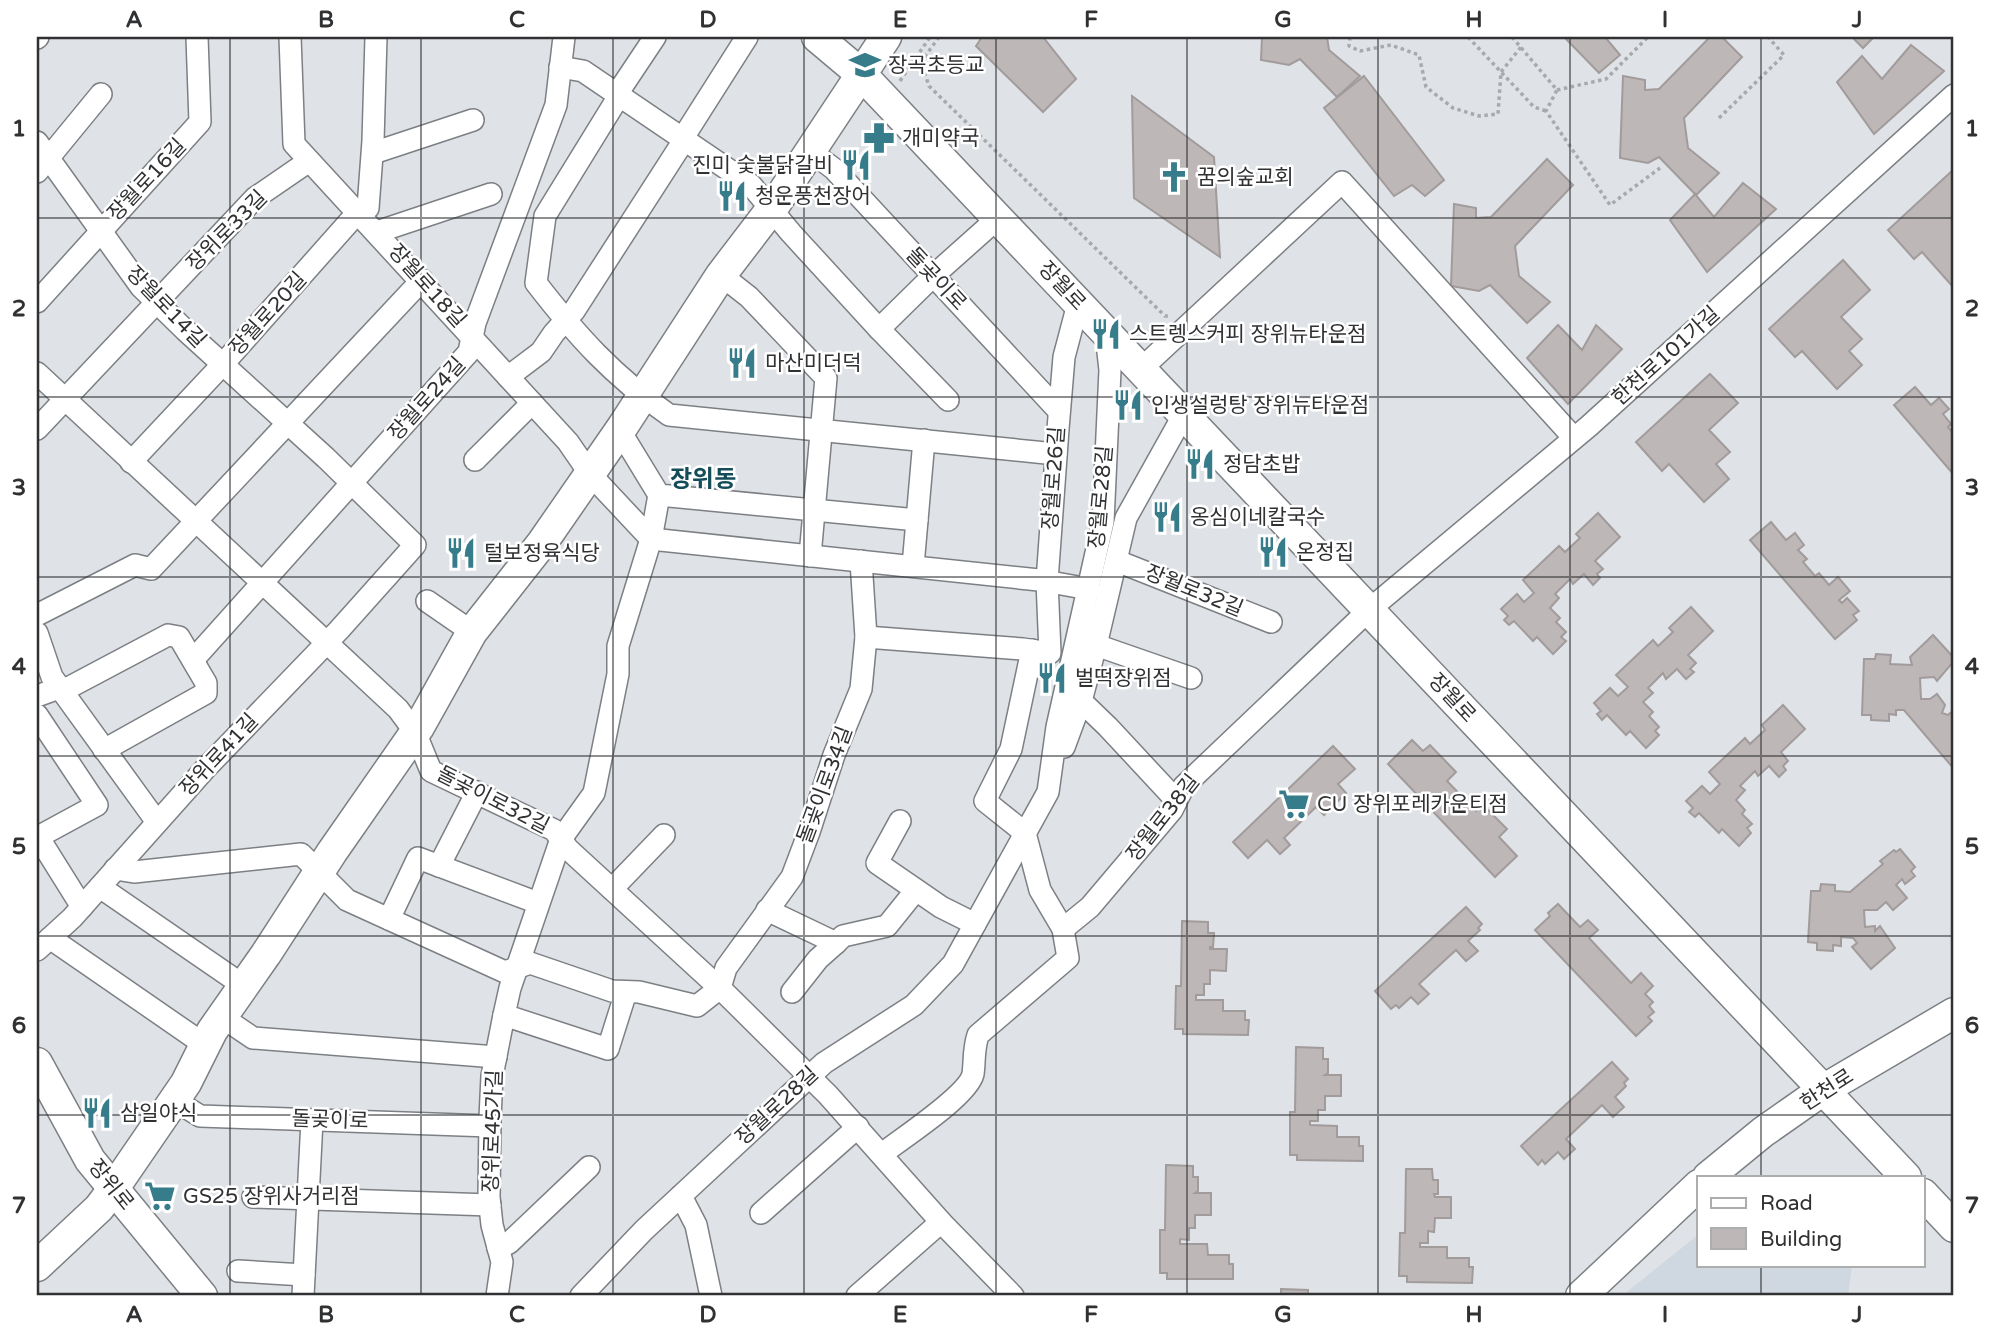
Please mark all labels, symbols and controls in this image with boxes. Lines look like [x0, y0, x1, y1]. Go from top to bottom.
text: A [125, 6, 143, 34]
text: B [318, 6, 334, 34]
text: C [509, 6, 525, 34]
text: D [699, 6, 717, 34]
text: E [893, 6, 907, 34]
text: F [1084, 6, 1098, 34]
text: G [1274, 6, 1292, 34]
text: H [1465, 6, 1483, 34]
text: I [1662, 6, 1668, 34]
text: J [1851, 6, 1862, 34]
school or university icon: 장곡초등교 [848, 48, 882, 82]
place label: 장곡초등교 [888, 53, 985, 78]
text: 1 [12, 115, 26, 143]
text: 1 [1965, 115, 1979, 143]
pharmacy icon: 개미약국 [862, 121, 896, 155]
place label: 개미약국 [902, 126, 979, 151]
street label: 장월로16길 [103, 134, 191, 226]
restaurant icon: 진미 숯불닭갈비 [839, 148, 873, 182]
place label: 진미 숯불닭갈비 [692, 153, 833, 178]
church icon: 꿈의숲교회 [1157, 160, 1191, 194]
place label: 꿈의숲교회 [1197, 165, 1294, 190]
restaurant icon: 청운풍천장어 [715, 179, 749, 213]
place label: 청운풍천장어 [755, 184, 871, 209]
street label: 장위로33길 [182, 186, 272, 276]
street label: 장월로18길 [383, 239, 471, 333]
street label: 돌곶이로 [901, 242, 971, 316]
street label: 장월로 [1033, 256, 1091, 316]
street label: 장월로14길 [121, 261, 211, 353]
street label: 장월로20길 [224, 267, 312, 361]
text: 2 [12, 295, 26, 323]
text: 2 [1965, 295, 1979, 323]
street label: 한천로101가길 [1607, 301, 1725, 411]
restaurant icon: 스트렝스커피 장위뉴타운점 [1089, 317, 1123, 351]
place label: 스트렝스커피 장위뉴타운점 [1129, 322, 1366, 347]
restaurant icon: 마산미더덕 [725, 346, 759, 380]
place label: 마산미더덕 [765, 351, 862, 376]
street label: 장월로24길 [383, 352, 471, 446]
restaurant icon: 인생설렁탕 장위뉴타운점 [1111, 388, 1145, 422]
place label: 인생설렁탕 장위뉴타운점 [1151, 393, 1369, 418]
street label: 장월로26길 [1038, 425, 1070, 531]
street label: 장월로28길 [1084, 444, 1118, 550]
restaurant icon: 정담초밥 [1183, 447, 1217, 481]
place label: 정담초밥 [1223, 452, 1300, 477]
district label: 장위동 [670, 465, 736, 494]
text: 3 [12, 474, 26, 502]
text: 3 [1965, 474, 1979, 502]
restaurant icon: 옹심이네칼국수 [1150, 500, 1184, 534]
place label: 옹심이네칼국수 [1190, 505, 1325, 530]
restaurant icon: 온정집 [1256, 535, 1290, 569]
restaurant icon: 털보정육식당 [444, 536, 478, 570]
place label: 온정집 [1296, 540, 1354, 565]
place label: 털보정육식당 [484, 541, 600, 566]
street label: 장월로32길 [1141, 560, 1247, 622]
text: 4 [12, 653, 27, 681]
text: 4 [1965, 653, 1980, 681]
restaurant icon: 벌떡장위점 [1035, 661, 1069, 695]
place label: 벌떡장위점 [1075, 666, 1172, 691]
street label: 장월로 [1423, 668, 1481, 728]
street label: 장위로41길 [175, 709, 263, 801]
street label: 돌곶이로34길 [792, 723, 858, 847]
street label: 돌곶이로32길 [433, 761, 553, 839]
street label: 장월로38길 [1121, 769, 1205, 867]
supermarket icon: CU 장위포레카운티점 [1277, 787, 1311, 821]
place label: CU 장위포레카운티점 [1317, 792, 1508, 817]
text: 5 [12, 833, 26, 861]
text: 5 [1965, 833, 1979, 861]
text: 6 [12, 1012, 26, 1040]
text: 6 [1965, 1012, 1979, 1040]
street label: 장월로28길 [731, 1062, 823, 1150]
street label: 한천로 [1796, 1064, 1858, 1116]
street label: 장위로45가길 [478, 1069, 508, 1193]
restaurant icon: 삼일야식 [80, 1096, 114, 1130]
place label: 삼일야식 [120, 1101, 197, 1126]
street label: 돌곶이로 [291, 1106, 369, 1134]
street label: 장위로 [83, 1155, 139, 1215]
legend [1697, 1176, 1924, 1266]
supermarket icon: GS25 장위사거리점 [143, 1179, 177, 1213]
place label: GS25 장위사거리점 [183, 1184, 360, 1209]
text: Road [1760, 1191, 1813, 1216]
text: 7 [12, 1192, 26, 1220]
text: 7 [1965, 1192, 1979, 1220]
text: Building [1760, 1227, 1842, 1252]
text: A [125, 1301, 143, 1329]
text: B [318, 1301, 334, 1329]
text: C [509, 1301, 525, 1329]
text: D [699, 1301, 717, 1329]
text: E [893, 1301, 907, 1329]
text: F [1084, 1301, 1098, 1329]
text: G [1274, 1301, 1292, 1329]
text: H [1465, 1301, 1483, 1329]
text: I [1662, 1301, 1668, 1329]
text: J [1851, 1301, 1862, 1329]

